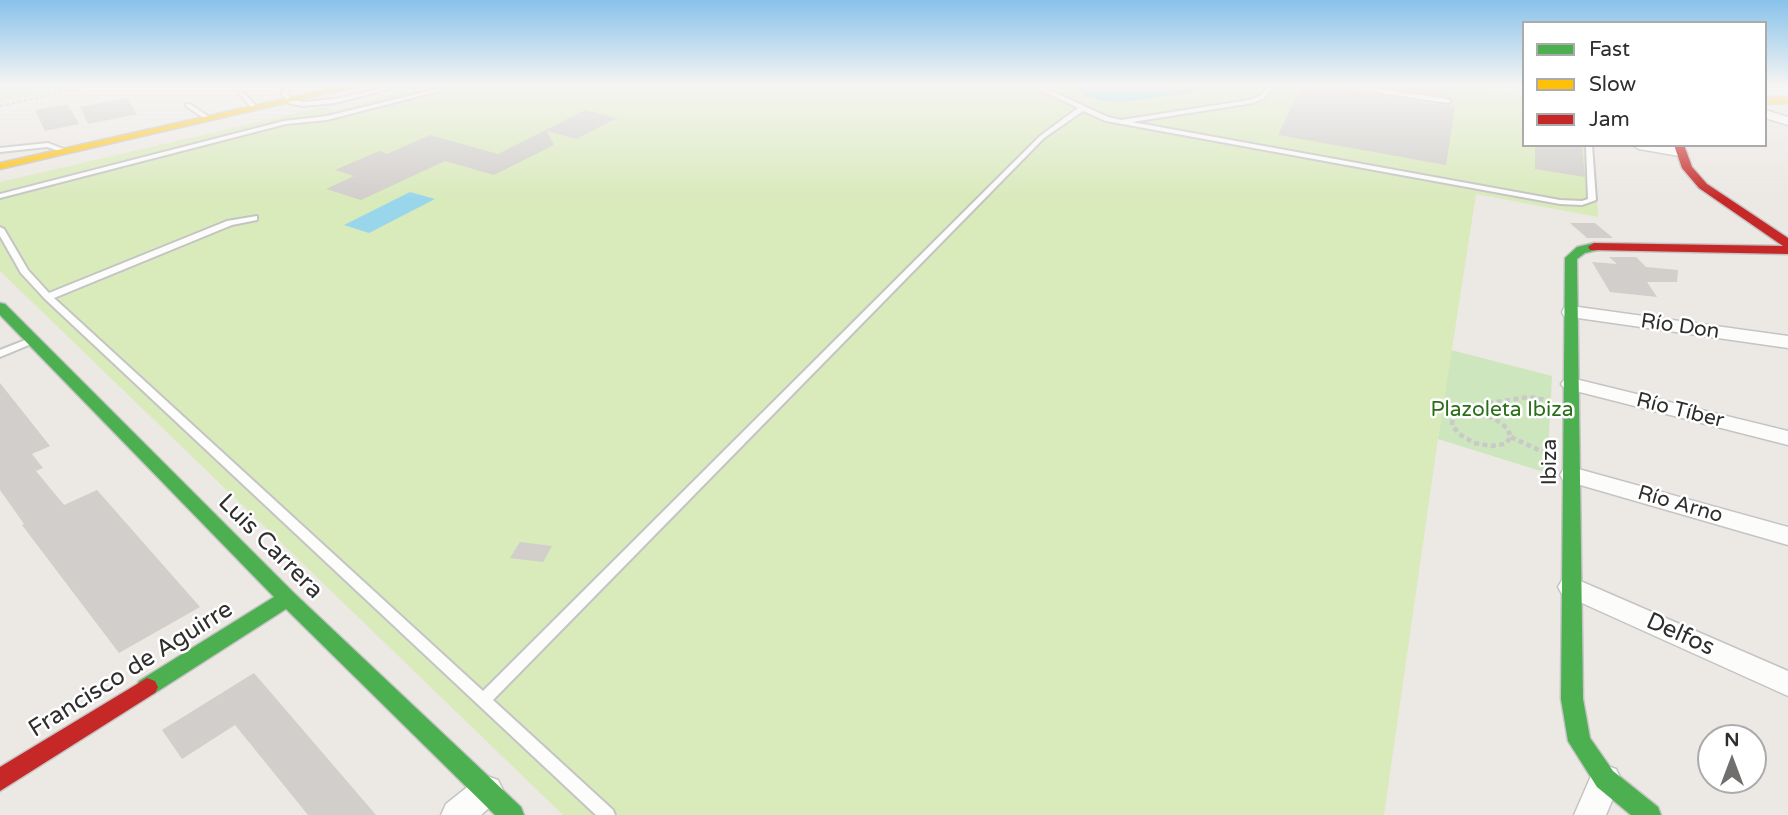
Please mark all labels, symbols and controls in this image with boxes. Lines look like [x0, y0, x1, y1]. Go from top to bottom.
legend [1522, 21, 1767, 147]
text: Fast [1589, 37, 1630, 62]
text: Slow [1589, 72, 1636, 97]
text: Jam [1589, 107, 1630, 132]
street label: Río Don [1639, 309, 1721, 345]
street label: Río Tíber [1634, 388, 1726, 434]
park label: Plazoleta Ibiza [1430, 397, 1574, 423]
street label: Ibiza [1537, 439, 1563, 485]
street label: Río Arno [1634, 481, 1726, 529]
street label: Luis Carrera [212, 489, 328, 605]
street label: Francisco de Aguirre [24, 596, 238, 744]
street label: Delfos [1641, 607, 1719, 663]
north arrow [1697, 724, 1767, 794]
text: N [1724, 729, 1740, 751]

